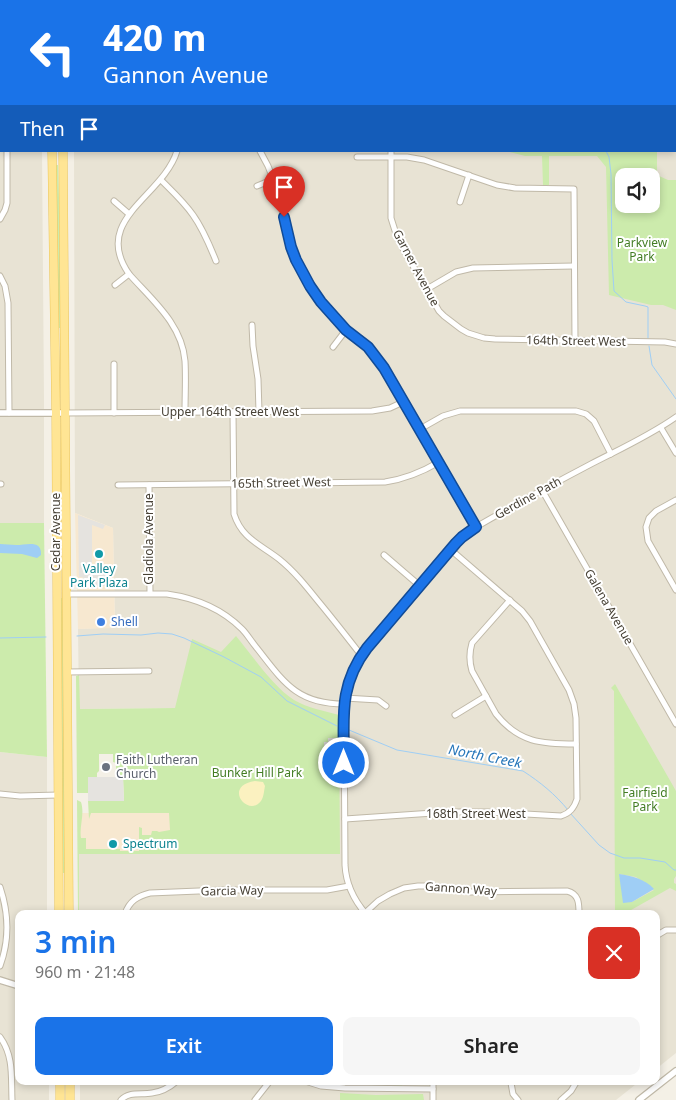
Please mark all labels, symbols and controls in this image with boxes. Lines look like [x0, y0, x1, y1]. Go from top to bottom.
text: 420 m [103, 14, 206, 61]
icon: left [20, 20, 85, 85]
text: Gannon Avenue [103, 59, 268, 89]
icon: arrive [75, 115, 103, 143]
text: Then [20, 116, 65, 142]
pin [263, 166, 305, 217]
map controls [615, 168, 660, 213]
button: sound [615, 168, 660, 213]
icon: arrive [270, 173, 298, 201]
street label: Garner Avenue [389, 226, 444, 309]
park label: Parkview Park [617, 234, 668, 265]
street label: 164th Street West [526, 331, 627, 350]
street label: Upper 164th Street West [161, 403, 300, 420]
street label: Gerdine Path [491, 472, 564, 523]
street label: 165th Street West [231, 473, 332, 492]
street label: Cedar Avenue [47, 492, 64, 571]
street label: Gladiola Avenue [140, 493, 157, 585]
marker: Valley Park Plaza [93, 548, 105, 560]
place label: Valley Park Plaza [70, 560, 128, 591]
street label: Galena Avenue [581, 566, 638, 648]
place label: Shell [111, 613, 138, 630]
marker: Shell [95, 616, 107, 628]
position arrow [317, 736, 369, 788]
water label: North Creek [447, 739, 524, 772]
place label: Faith Lutheran Church [116, 751, 198, 782]
marker: Faith Lutheran Church [100, 761, 112, 773]
park label: Bunker Hill Park [212, 764, 303, 781]
park label: Fairfield Park [622, 784, 668, 815]
street label: 168th Street West [426, 805, 527, 822]
place label: Spectrum [123, 835, 177, 852]
marker: Spectrum [107, 838, 119, 850]
street label: Gannon Way [425, 878, 498, 900]
street label: Garcia Way [201, 881, 264, 900]
text: 3 min [35, 921, 116, 962]
button: close [588, 927, 640, 979]
text: 960 m · 21:48 [35, 961, 135, 983]
button: Exit [35, 1017, 333, 1075]
button: Share [343, 1017, 640, 1075]

